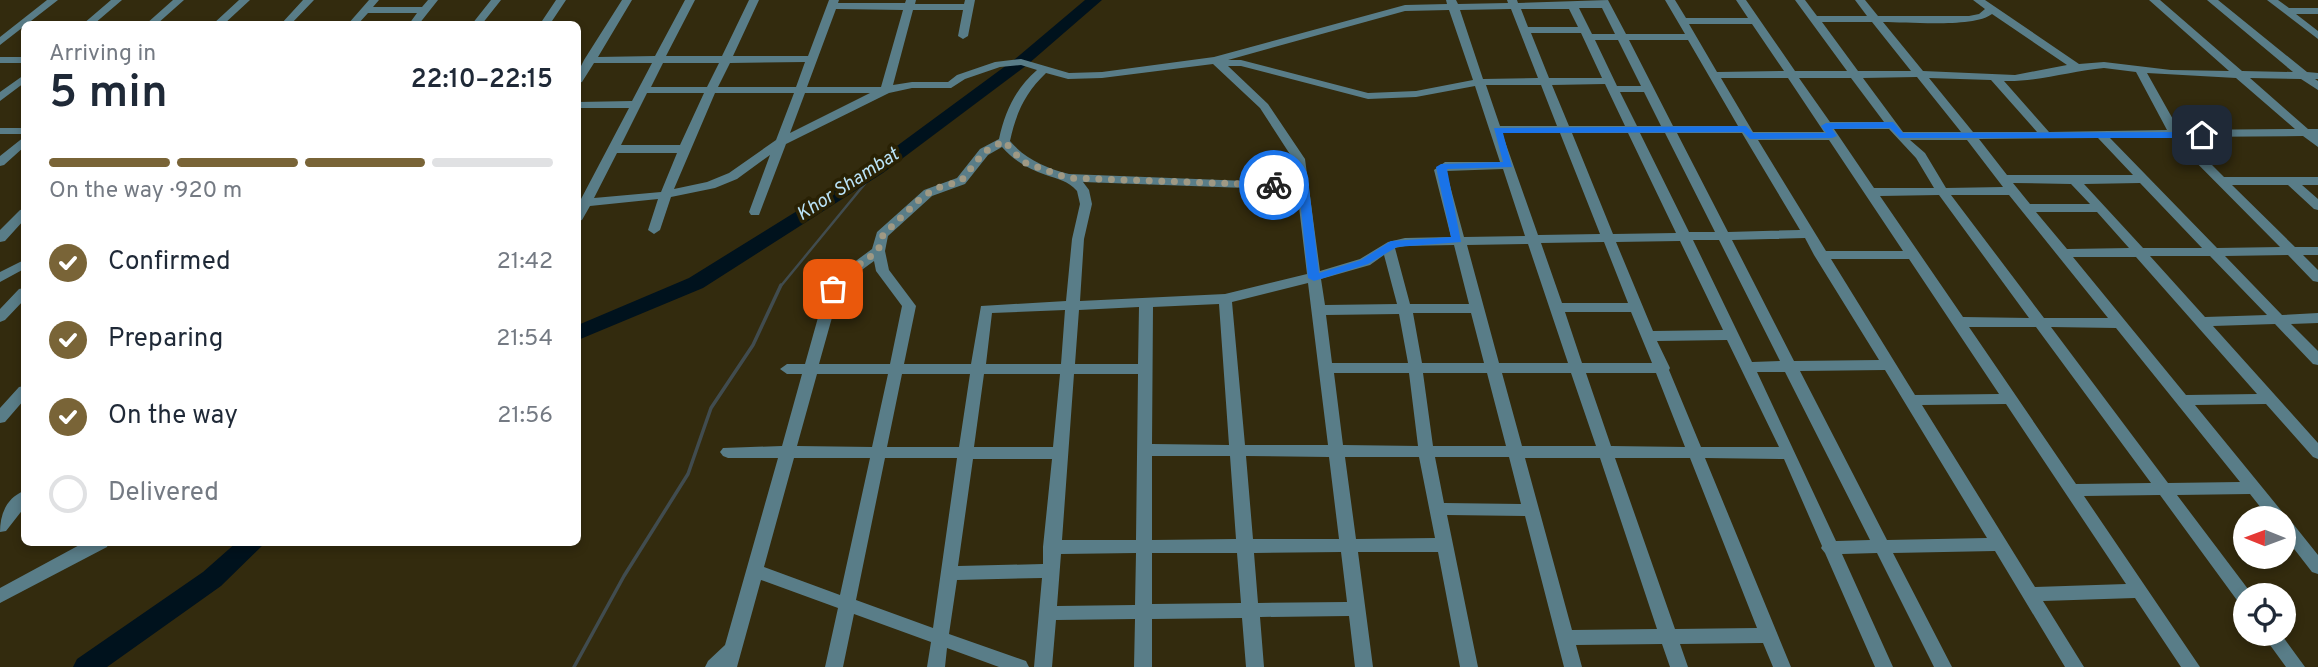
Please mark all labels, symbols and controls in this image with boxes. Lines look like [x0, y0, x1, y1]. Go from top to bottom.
text: Arriving in [49, 40, 156, 69]
text: 22:10–22:15 [411, 64, 553, 97]
text: 5 min [49, 65, 168, 124]
pin [2172, 105, 2232, 165]
icon: home [2183, 116, 2221, 154]
water label: Khor Shambat [792, 142, 905, 227]
courier [1239, 150, 1309, 220]
icon: bike [1255, 166, 1293, 204]
text: On the way · 920 m [49, 177, 242, 206]
icon: check [49, 244, 87, 282]
text: Confirmed [108, 246, 231, 279]
text: 21:42 [497, 248, 553, 277]
pin [803, 259, 863, 319]
icon: bag [814, 270, 852, 308]
icon: check [49, 321, 87, 359]
text: Preparing [108, 323, 223, 356]
text: 21:54 [496, 325, 553, 354]
icon: check [49, 398, 87, 436]
text: On the way [108, 400, 238, 433]
text: 21:56 [497, 402, 553, 431]
text: Delivered [108, 477, 219, 510]
north arrow [2233, 506, 2296, 569]
map controls [2233, 506, 2296, 646]
button: locate [2233, 583, 2296, 646]

